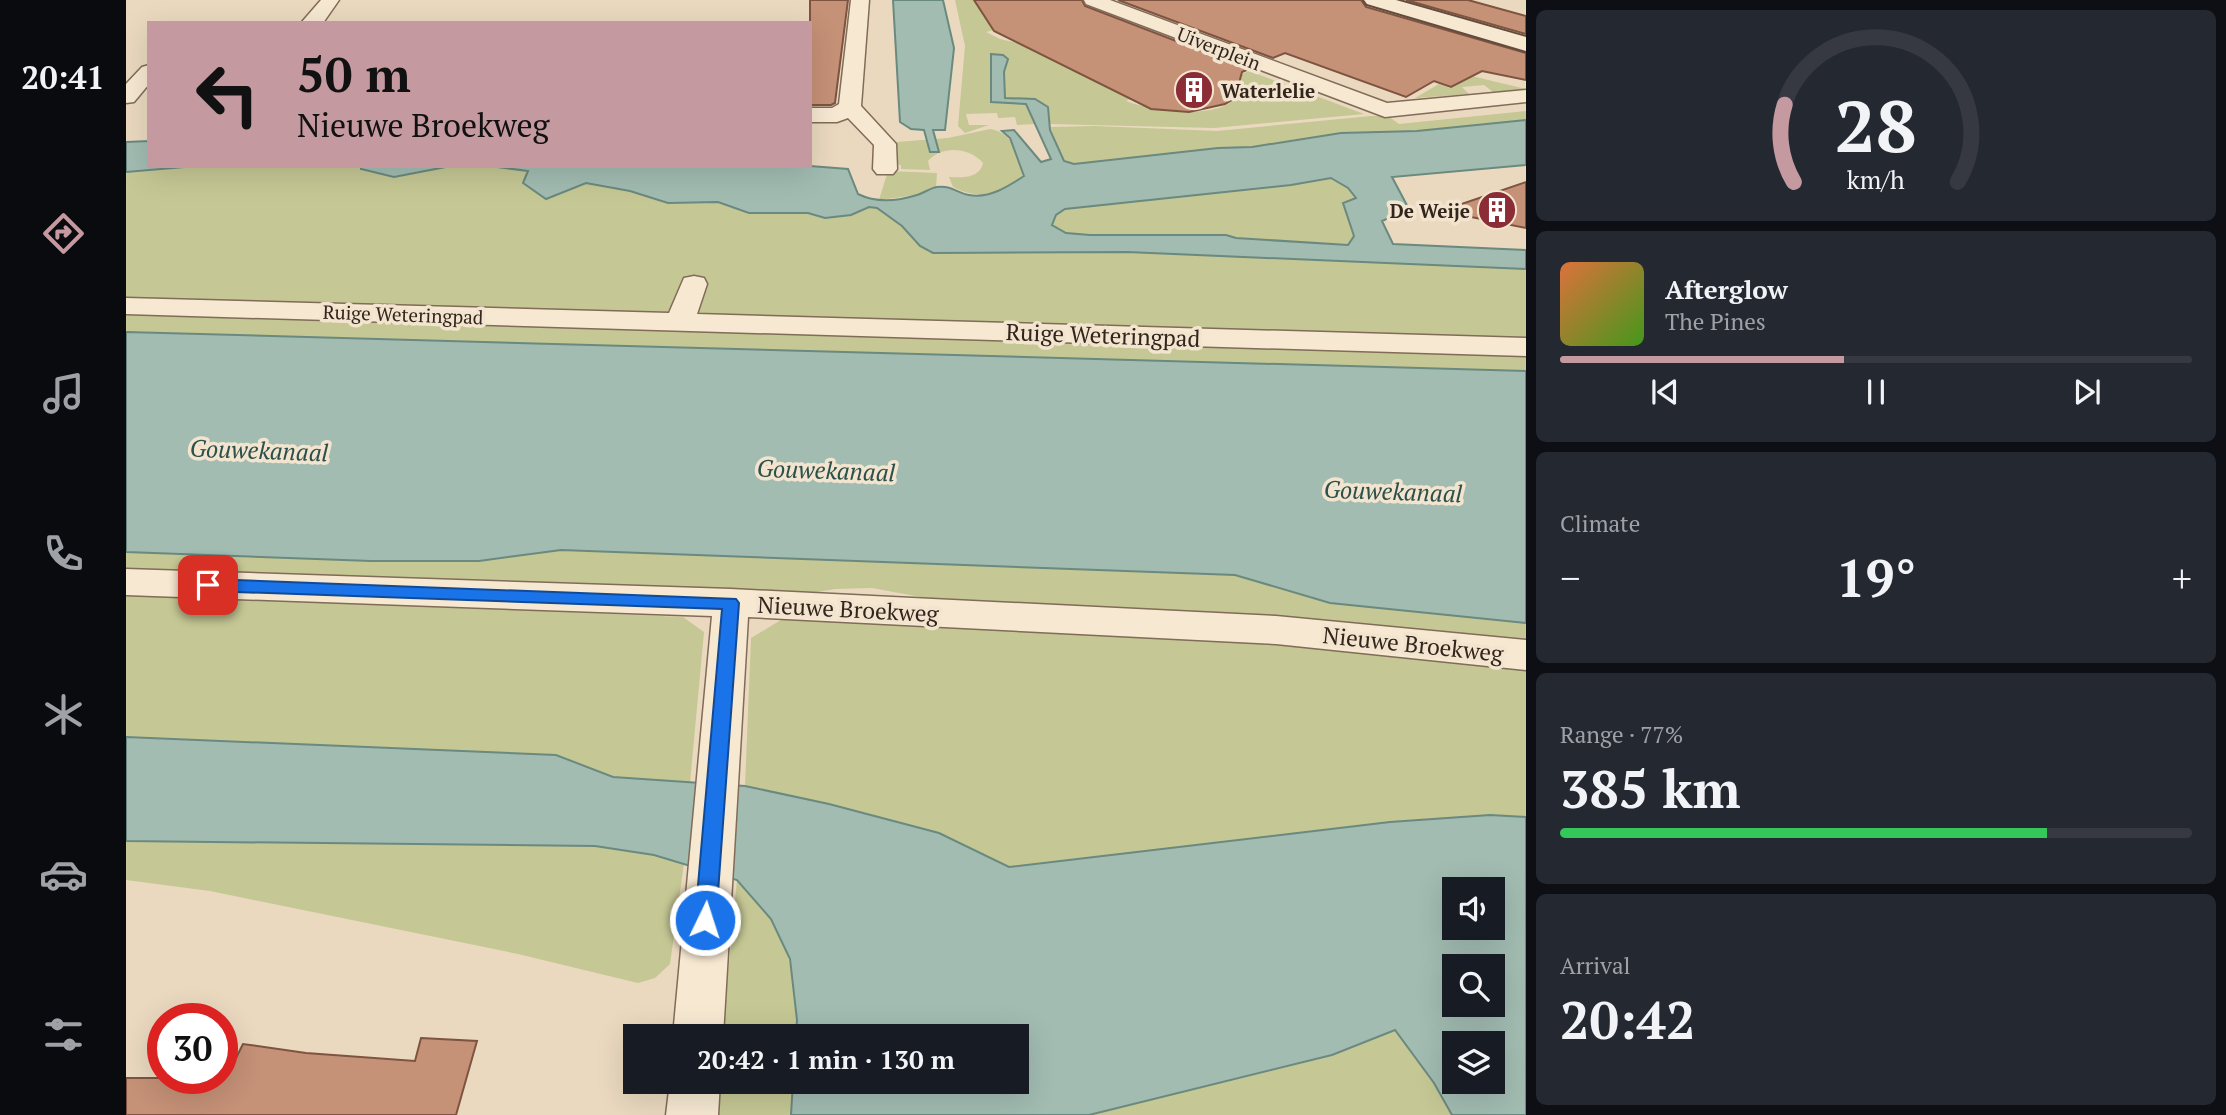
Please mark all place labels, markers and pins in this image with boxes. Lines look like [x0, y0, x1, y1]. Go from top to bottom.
building icon: Waterlelie [1173, 69, 1215, 111]
place label: Waterlelie [1221, 78, 1315, 103]
building icon: De Weije [1476, 189, 1518, 231]
place label: De Weije [1390, 198, 1470, 223]
pin [178, 555, 238, 615]

